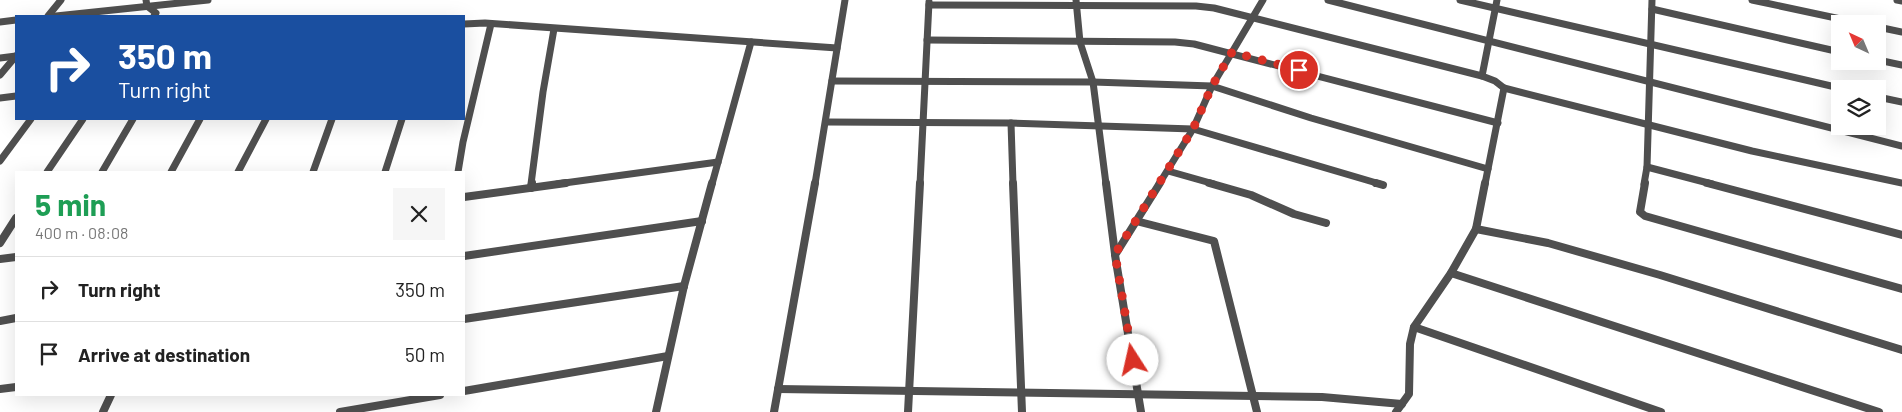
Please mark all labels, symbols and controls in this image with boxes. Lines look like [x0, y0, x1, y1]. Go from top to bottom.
north arrow [1831, 15, 1886, 70]
map controls [1831, 15, 1886, 135]
text: 350 m [118, 34, 212, 76]
icon: right [35, 35, 100, 100]
pin [1278, 49, 1320, 91]
icon: arrive [1285, 56, 1313, 84]
text: Turn right [118, 76, 211, 102]
button: layers [1831, 80, 1886, 135]
text: 5 min [35, 186, 106, 222]
button: close [393, 188, 445, 240]
text: 400 m · 08:08 [35, 223, 128, 242]
icon: right [35, 275, 63, 303]
text: Turn right [78, 278, 160, 301]
text: 350 m [395, 278, 445, 301]
position arrow [1106, 333, 1158, 385]
icon: arrive [35, 340, 63, 368]
text: Arrive at destination [78, 343, 250, 366]
text: 50 m [405, 343, 445, 366]

